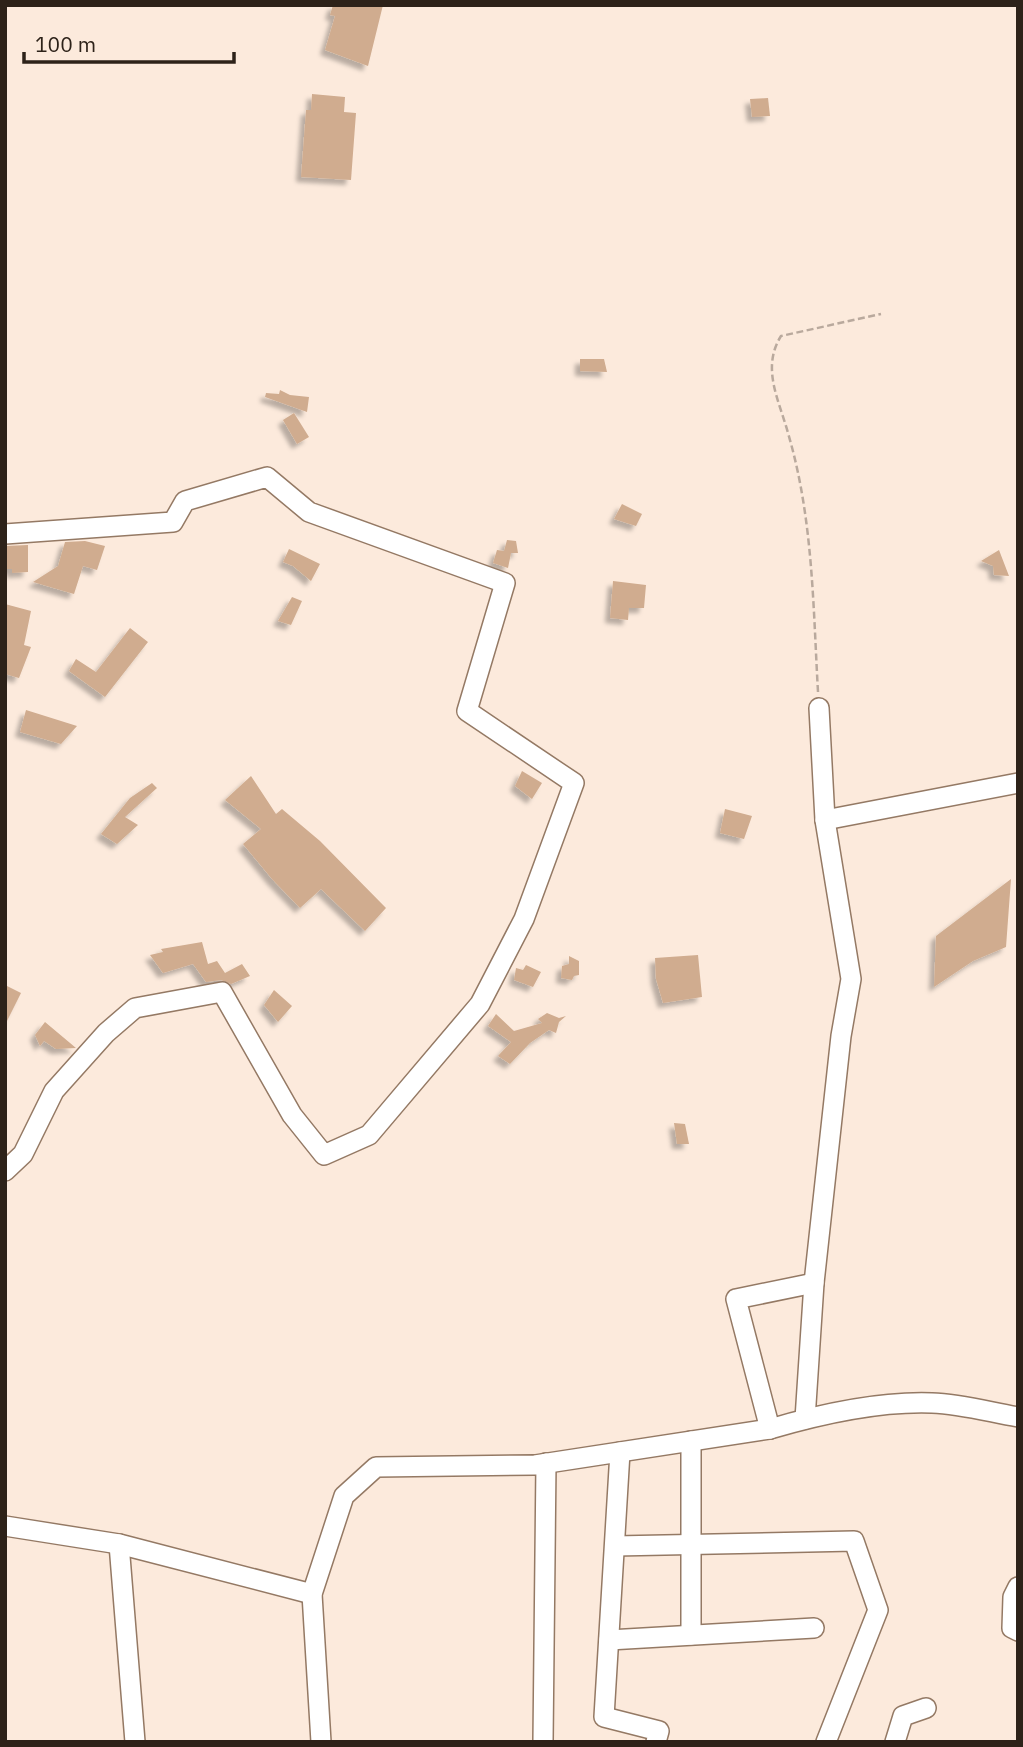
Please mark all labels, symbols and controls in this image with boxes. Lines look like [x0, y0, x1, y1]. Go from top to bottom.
scale bar [24, 21, 234, 65]
text: 100 m [35, 30, 96, 58]

